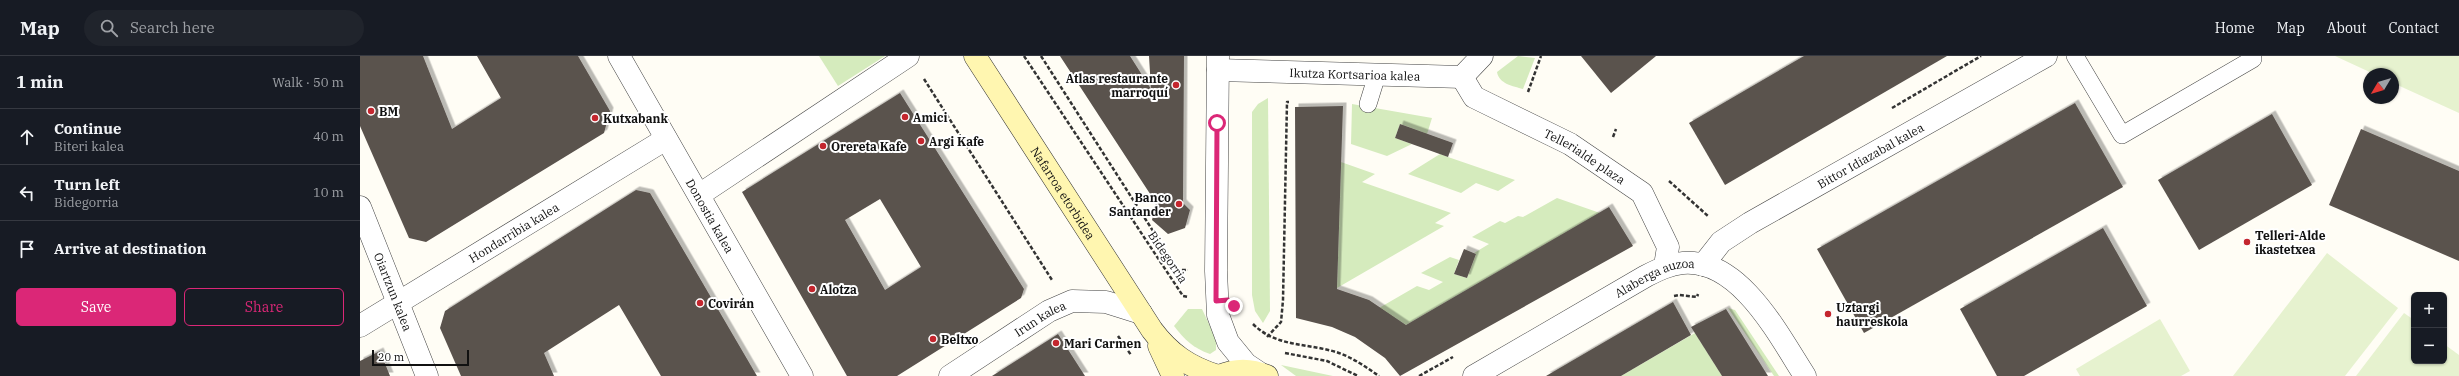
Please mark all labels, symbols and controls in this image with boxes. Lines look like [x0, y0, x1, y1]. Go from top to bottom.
search box [84, 10, 364, 46]
text: Map [20, 16, 60, 40]
icon: search [98, 17, 120, 39]
text: Search here [130, 18, 214, 37]
text: Home [2215, 19, 2254, 37]
text: Map [2276, 19, 2305, 37]
text: About [2327, 19, 2366, 37]
text: Contact [2388, 19, 2439, 37]
street label: Ikutza Kortsarioa kalea [1289, 65, 1421, 83]
north arrow [2363, 68, 2399, 104]
text: 1 min [16, 71, 64, 93]
place label: Atlas restaurante marroquí [1066, 71, 1168, 100]
text: Walk · 50 m [272, 74, 344, 91]
marker: Atlas restaurante marroquí [1171, 80, 1181, 90]
place label: BM [379, 104, 398, 119]
marker: BM [366, 106, 376, 116]
place label: Amici [913, 110, 948, 125]
place label: Kutxabank [603, 111, 668, 126]
marker: Amici [900, 112, 910, 122]
marker: Kutxabank [590, 113, 600, 123]
route start [1208, 114, 1226, 132]
text: Continue [54, 119, 121, 138]
street label: Bittor Idiazabal kalea [1814, 119, 1927, 191]
street label: Tellerialde plaza [1542, 125, 1629, 187]
icon: ahead [16, 126, 38, 148]
text: 40 m [313, 128, 344, 145]
place label: Argi Kafe [929, 134, 984, 149]
marker: Argi Kafe [916, 136, 926, 146]
text: Biteri kalea [54, 138, 124, 155]
place label: Orereta Kafe [831, 139, 907, 154]
marker: Orereta Kafe [818, 141, 828, 151]
street label: Nafarroa etorbidea [1028, 144, 1099, 243]
text: Turn left [54, 175, 120, 194]
street label: Donostia kalea [683, 176, 738, 256]
icon: left [16, 182, 38, 204]
text: 10 m [313, 184, 344, 201]
place label: Banco Santander [1109, 190, 1171, 219]
text: Bidegorria [54, 194, 119, 211]
street label: Hondarribia kalea [466, 199, 562, 265]
marker: Banco Santander [1174, 199, 1184, 209]
street label: Bidegorria [1145, 228, 1191, 286]
place label: Telleri-Alde ikastetxea [2255, 228, 2326, 257]
marker: Telleri-Alde ikastetxea [2242, 237, 2252, 247]
icon: arrive [16, 238, 38, 260]
text: Arrive at destination [54, 239, 206, 258]
street label: Oiartzun kalea [371, 250, 416, 333]
street label: Alaberga auzoa [1612, 255, 1696, 300]
place label: Alotza [820, 282, 857, 297]
marker: Alotza [807, 284, 817, 294]
button: Save [16, 288, 176, 326]
button: Share [184, 288, 344, 326]
map controls [2411, 292, 2447, 364]
button: + [2411, 292, 2447, 328]
place label: Covirán [708, 296, 754, 311]
street label: Irun kalea [1011, 297, 1068, 339]
route end [1225, 297, 1243, 315]
marker: Covirán [695, 298, 705, 308]
place label: Uztargi haurreskola [1836, 300, 1908, 329]
marker: Uztargi haurreskola [1823, 309, 1833, 319]
button: − [2411, 328, 2447, 364]
place label: Beltxo [941, 332, 978, 347]
marker: Beltxo [928, 334, 938, 344]
place label: Mari Carmen [1064, 336, 1141, 351]
marker: Mari Carmen [1051, 338, 1061, 348]
scale bar [372, 348, 469, 367]
text: 20 m [378, 350, 404, 364]

